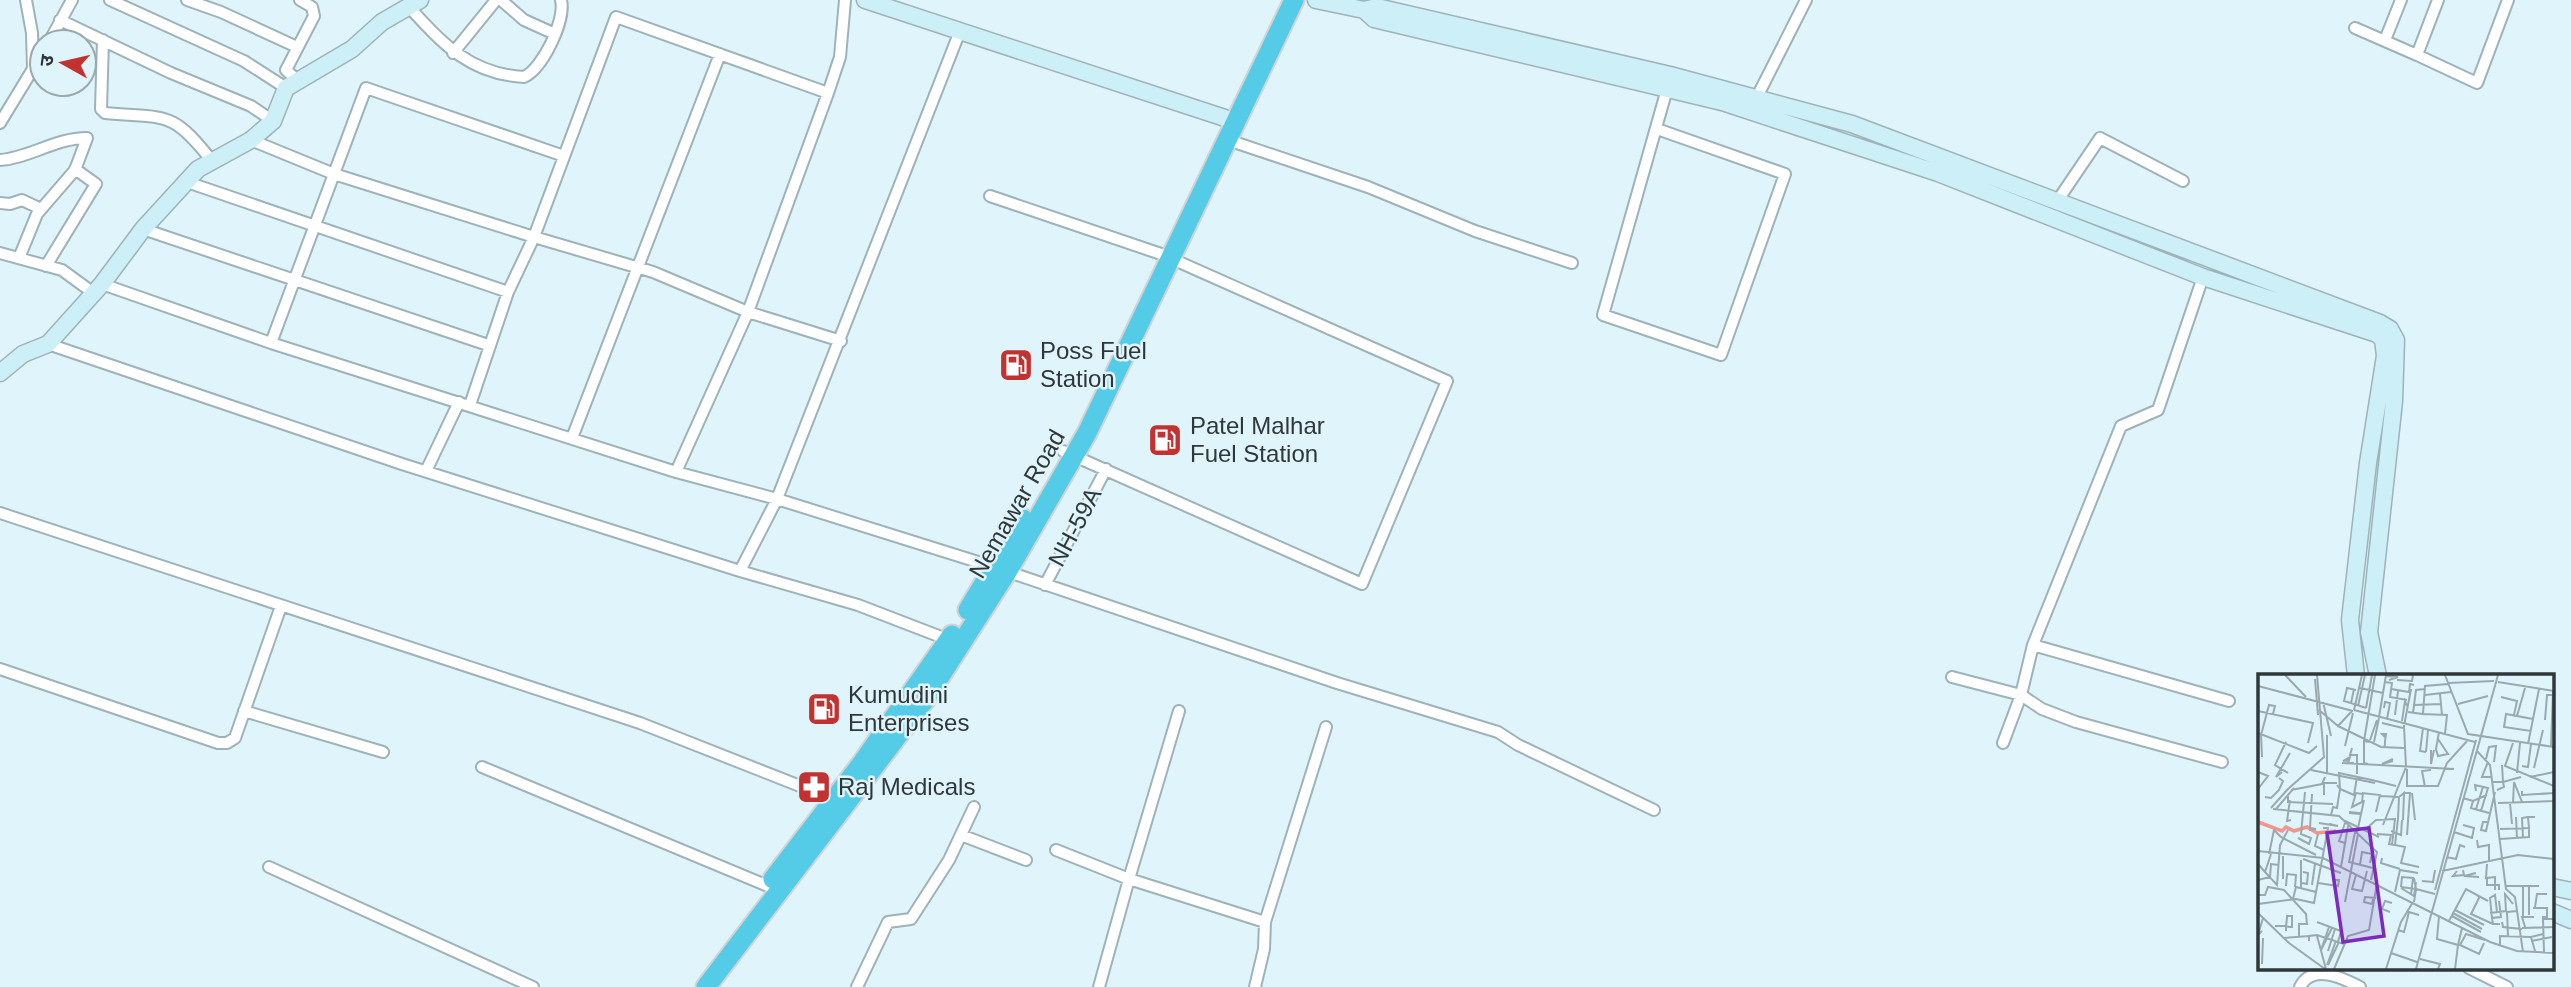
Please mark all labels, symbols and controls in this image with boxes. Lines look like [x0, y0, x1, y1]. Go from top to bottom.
north arrow [28, 28, 98, 98]
text: उ [35, 53, 58, 68]
place label: Poss Fuel Station [1040, 337, 1147, 392]
fuel station icon: Poss Fuel Station [997, 346, 1035, 384]
place label: Patel Malhar Fuel Station [1190, 412, 1325, 467]
fuel station icon: Patel Malhar Fuel Station [1146, 421, 1184, 459]
street label: Nemawar Road [963, 425, 1070, 583]
street label: NH-59A [1043, 483, 1107, 571]
inset map [2258, 674, 2554, 970]
place label: Kumudini Enterprises [848, 681, 969, 736]
fuel station icon: Kumudini Enterprises [805, 690, 843, 728]
pharmacy icon: Raj Medicals [795, 768, 833, 806]
place label: Raj Medicals [838, 773, 975, 800]

